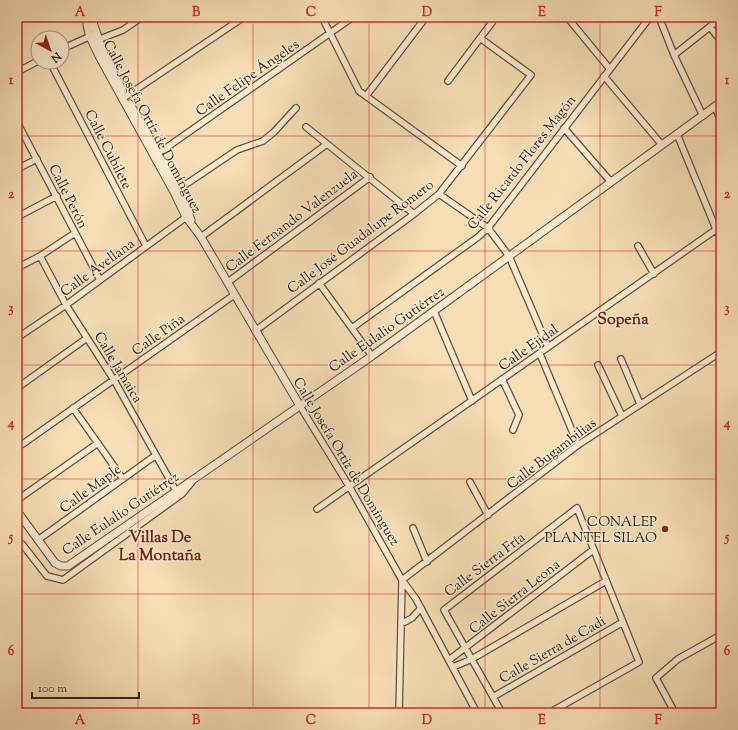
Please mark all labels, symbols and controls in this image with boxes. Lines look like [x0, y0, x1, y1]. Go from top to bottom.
text: A [75, 4, 86, 22]
text: B [192, 4, 201, 22]
text: C [306, 4, 316, 22]
text: D [422, 4, 432, 22]
text: E [538, 4, 546, 22]
text: F [654, 4, 662, 22]
north arrow [30, 30, 70, 70]
street label: Calle Felipe Ángeles [192, 35, 304, 122]
street label: Calle Josefa Ortiz de Domínguez [97, 37, 205, 217]
text: N [47, 47, 65, 66]
text: 1 [9, 72, 14, 90]
text: 1 [725, 72, 730, 90]
street label: Calle Ricardo Flores Magón [464, 92, 582, 235]
street label: Calle Cubilete [79, 107, 136, 193]
street label: Calle Perón [42, 161, 92, 233]
street label: Calle Fernando Valenzuela [222, 165, 363, 278]
street label: Calle José Guadalupe Romero [284, 176, 439, 299]
text: 2 [8, 186, 15, 204]
text: 2 [724, 186, 731, 204]
street label: Calle Avellana [57, 234, 140, 302]
street label: Calle Eulalio Gutiérrez [325, 283, 449, 378]
text: 3 [8, 300, 14, 318]
text: 3 [724, 300, 730, 318]
district label: Sopeña [597, 309, 649, 332]
street label: Calle Piña [128, 310, 190, 361]
street label: Calle Ejidal [495, 321, 563, 377]
street label: Calle Jamaica [88, 329, 147, 408]
street label: Calle Josefa Ortiz de Domínguez [287, 374, 404, 550]
street label: Calle Bugambilias [503, 414, 601, 495]
text: 4 [7, 415, 15, 433]
text: 4 [723, 415, 731, 433]
street label: Calle Maple [56, 460, 126, 519]
street label: Calle Eulalio Gutiérrez [59, 468, 184, 561]
place label: CONALEP PLANTEL SILAO [544, 513, 657, 549]
marker: CONALEP PLANTEL SILAO [660, 524, 670, 534]
district label: Villas De La Montaña [119, 527, 202, 568]
street label: Calle Sierra Fría [441, 528, 530, 603]
text: 5 [8, 529, 14, 547]
text: 5 [724, 529, 730, 547]
street label: Calle Sierra Leona [465, 555, 565, 640]
street label: Calle Sierra de Cadi [496, 612, 610, 689]
text: 6 [8, 643, 15, 661]
text: 6 [724, 643, 731, 661]
scale bar [32, 674, 139, 700]
text: 100 m [38, 680, 67, 698]
text: A [75, 712, 86, 730]
text: B [192, 712, 201, 730]
text: C [306, 712, 316, 730]
text: D [422, 712, 432, 730]
text: E [538, 712, 546, 730]
text: F [654, 712, 662, 730]

